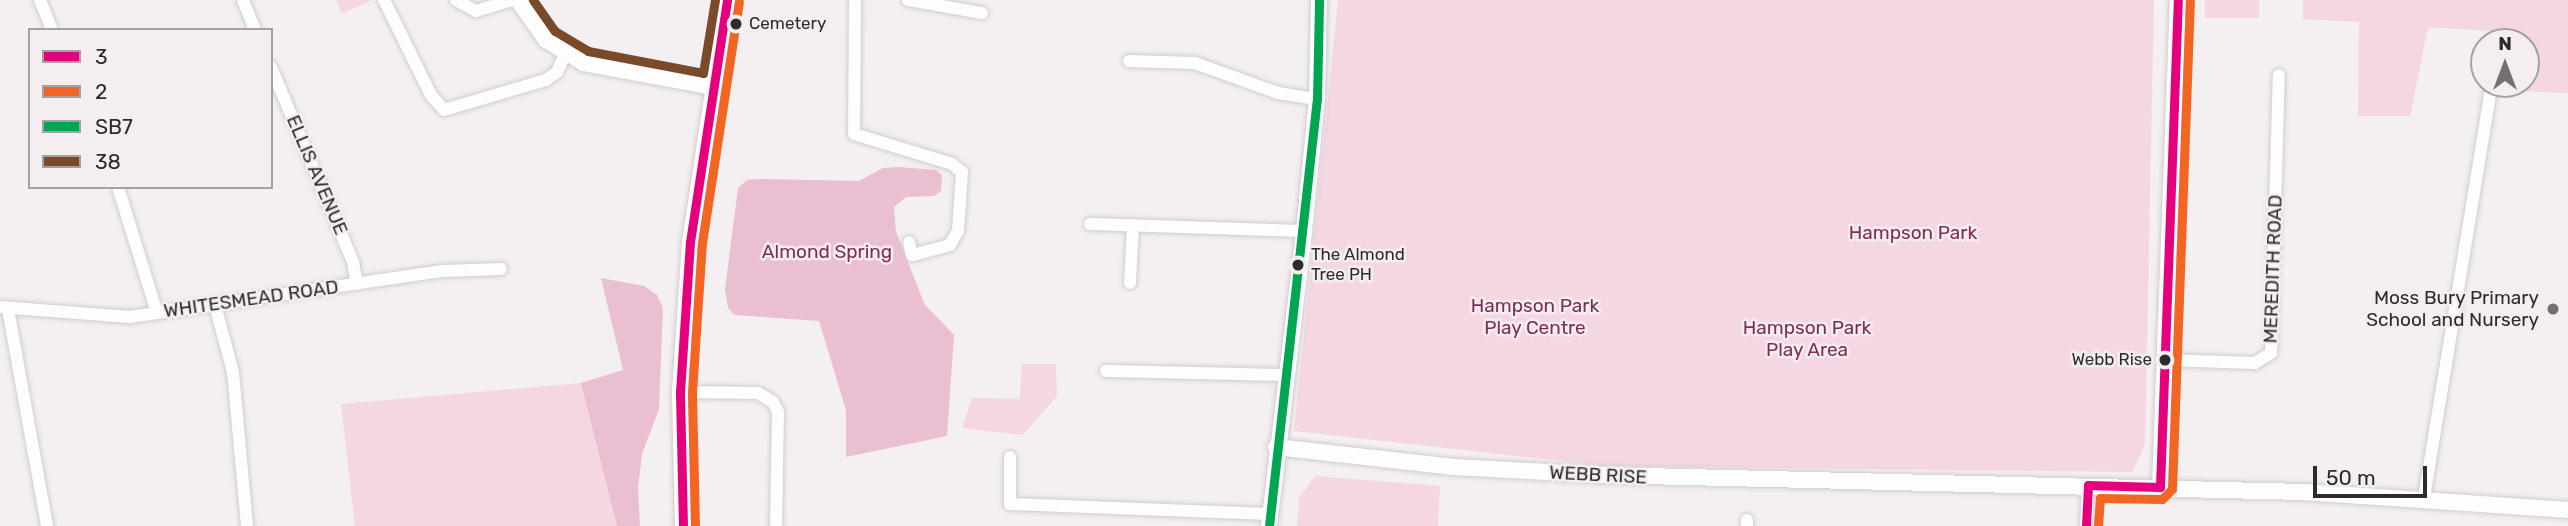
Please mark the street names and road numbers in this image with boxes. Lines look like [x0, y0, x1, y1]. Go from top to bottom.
street label: ELLIS AVENUE [281, 111, 353, 239]
street label: MEREDITH ROAD [2259, 194, 2287, 344]
street label: WHITESMEAD ROAD [162, 275, 340, 323]
street label: WEBB RISE [1549, 461, 1647, 489]

